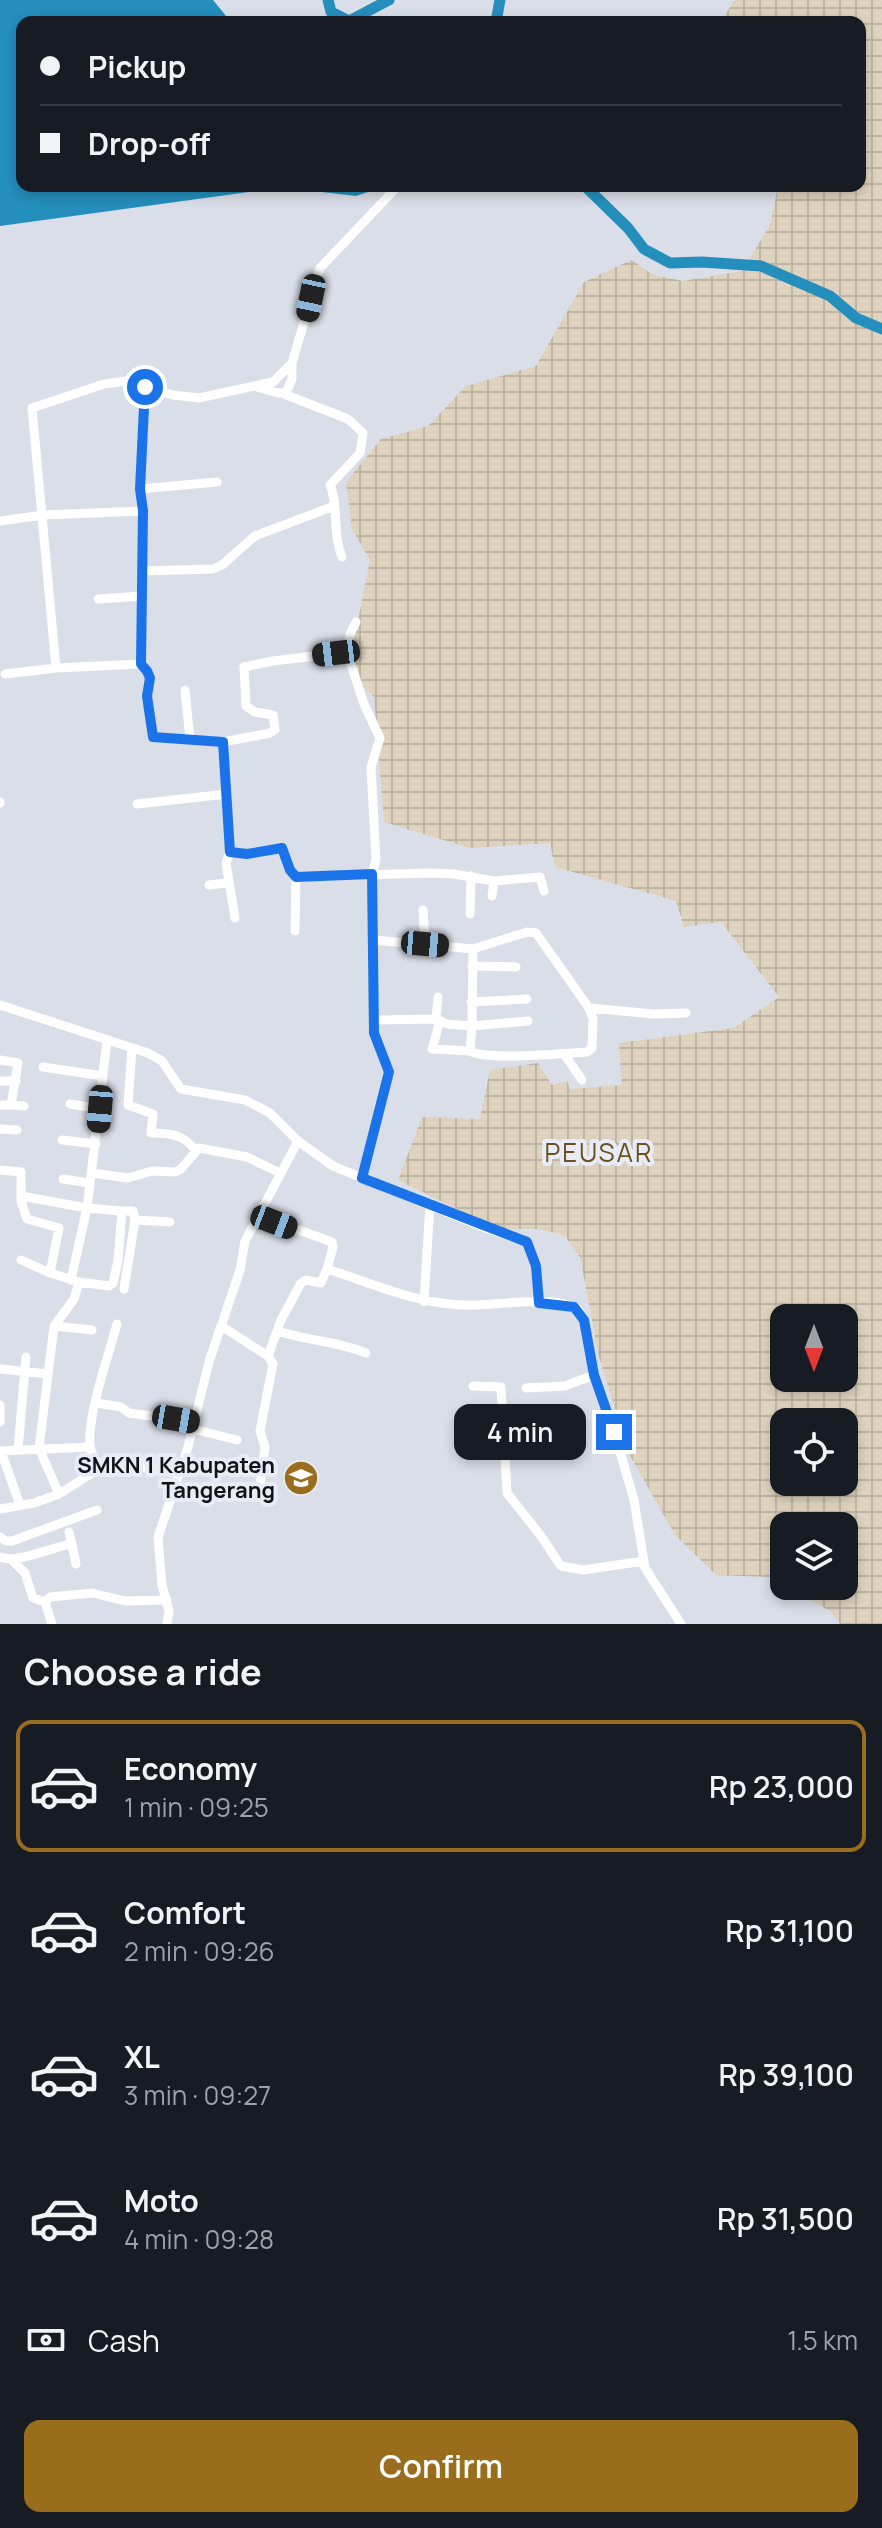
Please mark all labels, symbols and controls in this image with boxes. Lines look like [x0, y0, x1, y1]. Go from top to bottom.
text: Pickup [88, 46, 186, 87]
text: Drop-off [88, 123, 210, 164]
car [294, 272, 328, 324]
route start [127, 369, 163, 405]
car [311, 638, 361, 668]
car [400, 930, 450, 958]
car [86, 1084, 114, 1134]
district label: PEUSAR [545, 1134, 653, 1170]
car [247, 1202, 301, 1242]
north arrow [770, 1304, 858, 1392]
map controls [770, 1304, 858, 1600]
car [150, 1403, 202, 1435]
callout: 4 min [454, 1404, 586, 1460]
button: locate [770, 1408, 858, 1496]
text: 4 min [487, 1414, 553, 1450]
route end [596, 1414, 632, 1450]
place label: SMKN 1 Kabupaten Tangerang [77, 1450, 275, 1505]
school or university icon: SMKN 1 Kabupaten Tangerang [282, 1459, 320, 1497]
button: layers [770, 1512, 858, 1600]
text: Choose a ride [24, 1647, 262, 1696]
text: Economy [124, 1748, 257, 1789]
icon: car [28, 1750, 100, 1822]
text: Rp 23,000 [709, 1766, 854, 1807]
text: 1 min · 09:25 [124, 1789, 269, 1825]
text: Comfort [124, 1892, 246, 1933]
icon: car [28, 1894, 100, 1966]
text: Rp 31,100 [725, 1910, 854, 1951]
text: 2 min · 09:26 [124, 1933, 275, 1969]
text: XL [124, 2036, 160, 2077]
icon: car [28, 2038, 100, 2110]
text: Rp 39,100 [718, 2054, 854, 2095]
text: 3 min · 09:27 [124, 2077, 271, 2113]
text: Moto [124, 2180, 199, 2221]
icon: car [28, 2182, 100, 2254]
text: Rp 31,500 [717, 2198, 854, 2239]
text: 4 min · 09:28 [124, 2221, 274, 2257]
icon: cash [24, 2318, 68, 2362]
text: Cash [88, 2320, 160, 2361]
text: 1.5 km [787, 2322, 858, 2358]
button: Confirm [24, 2420, 858, 2512]

